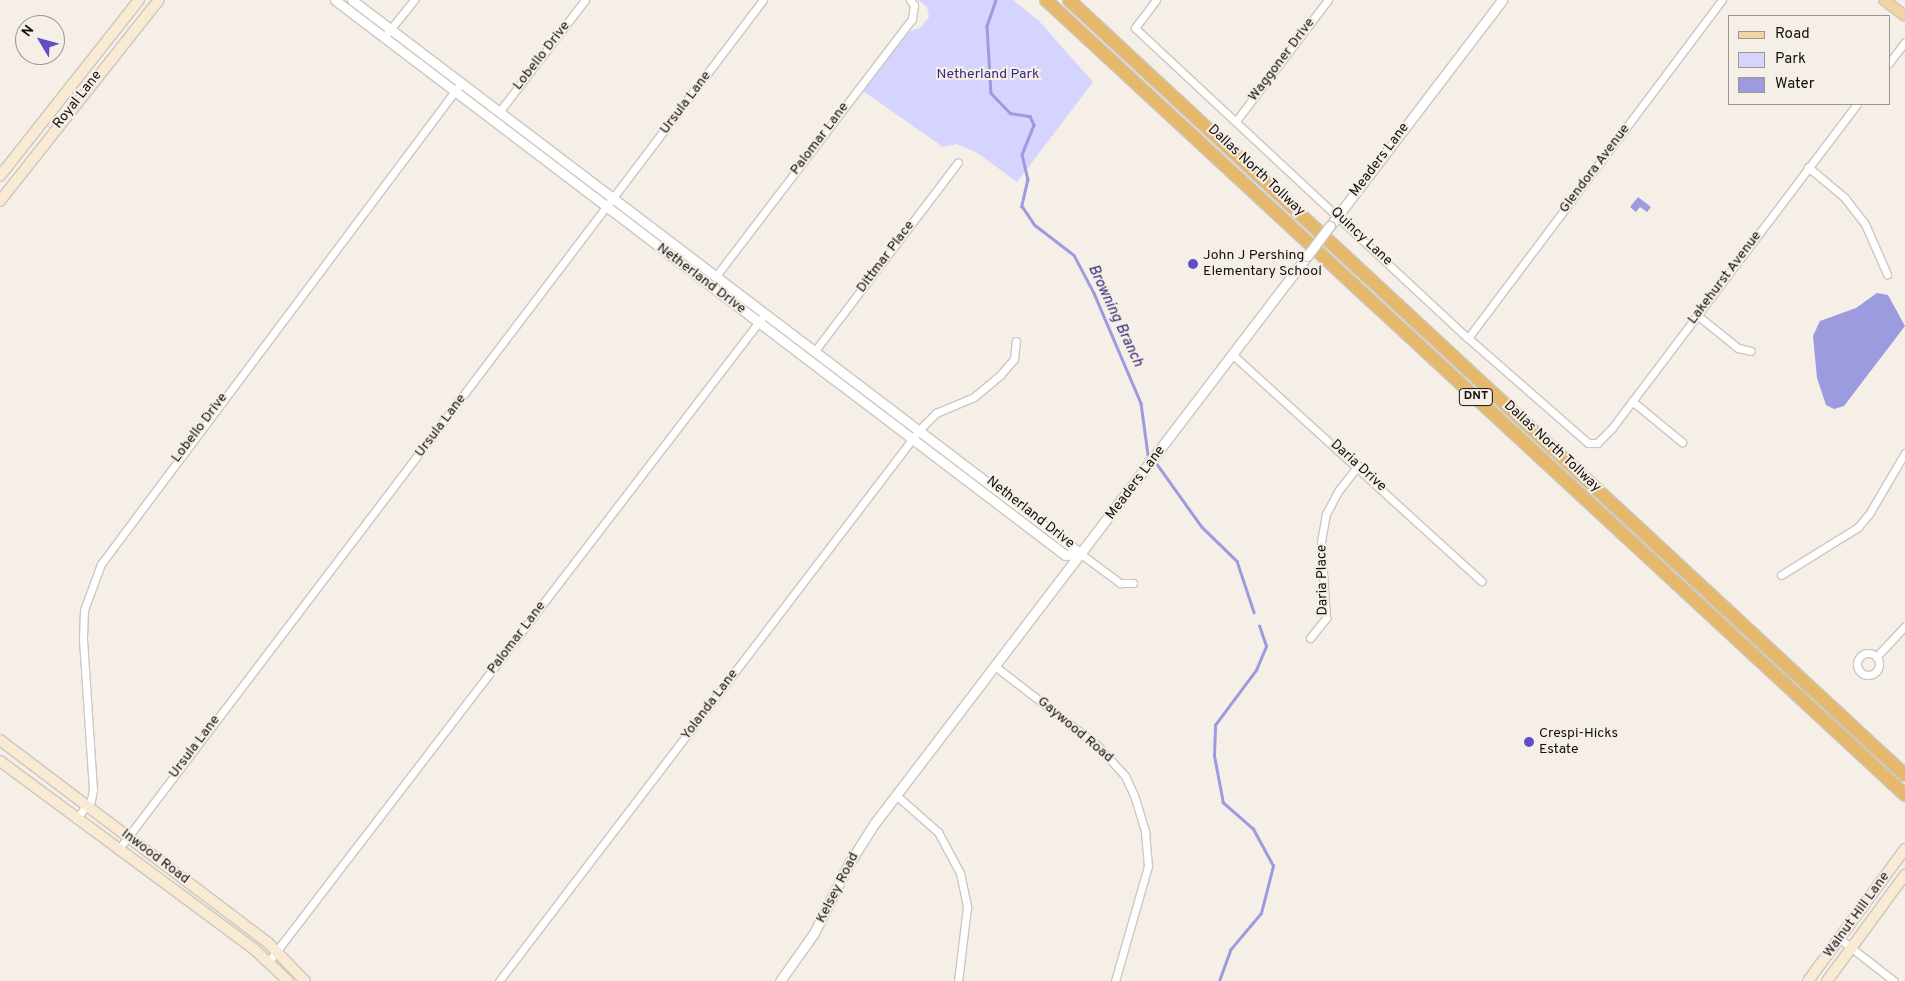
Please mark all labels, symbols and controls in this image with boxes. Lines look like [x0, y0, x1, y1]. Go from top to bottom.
north arrow [15, 15, 65, 65]
street label: Waggoner Drive [1245, 15, 1319, 105]
legend [1728, 15, 1890, 105]
street label: Lobello Drive [510, 18, 574, 94]
text: N [19, 22, 38, 40]
text: Road [1775, 25, 1810, 44]
text: Park [1775, 50, 1806, 69]
park label: Netherland Park [937, 67, 1039, 83]
street label: Royal Lane [50, 68, 106, 132]
street label: Ursula Lane [657, 68, 715, 138]
text: Water [1775, 75, 1814, 94]
street label: Palomar Lane [787, 99, 853, 179]
street label: Meaders Lane [1347, 120, 1413, 200]
street label: Dallas North Tollway [1204, 121, 1308, 221]
street label: Glendora Avenue [1556, 121, 1634, 217]
street label: Quincy Lane [1327, 204, 1395, 270]
street label: Dittmar Place [853, 218, 919, 296]
street label: Lakehurst Avenue [1684, 228, 1766, 328]
street label: Netherland Drive [653, 240, 749, 318]
place label: John J Pershing Elementary School [1203, 248, 1322, 280]
marker: John J Pershing Elementary School [1187, 258, 1199, 270]
water label: Browning Branch [1083, 262, 1147, 370]
road number: DNT [1458, 388, 1494, 407]
street label: Lobello Drive [168, 390, 232, 466]
street label: Ursula Lane [412, 391, 470, 461]
street label: Dallas North Tollway [1500, 397, 1604, 497]
street label: Daria Drive [1327, 436, 1389, 496]
street label: Meaders Lane [1103, 443, 1169, 523]
street label: Netherland Drive [983, 473, 1077, 553]
street label: Daria Place [1314, 544, 1332, 616]
street label: Palomar Lane [484, 598, 550, 678]
street label: Yolanda Lane [678, 666, 742, 744]
street label: Gaywood Road [1034, 693, 1116, 767]
street label: Ursula Lane [166, 712, 224, 782]
place label: Crespi-Hicks Estate [1539, 726, 1618, 759]
marker: Crespi-Hicks Estate [1523, 736, 1535, 748]
street label: Inwood Road [118, 826, 192, 888]
street label: Kelsey Road [813, 850, 863, 926]
street label: Walnut Hill Lane [1820, 869, 1894, 961]

